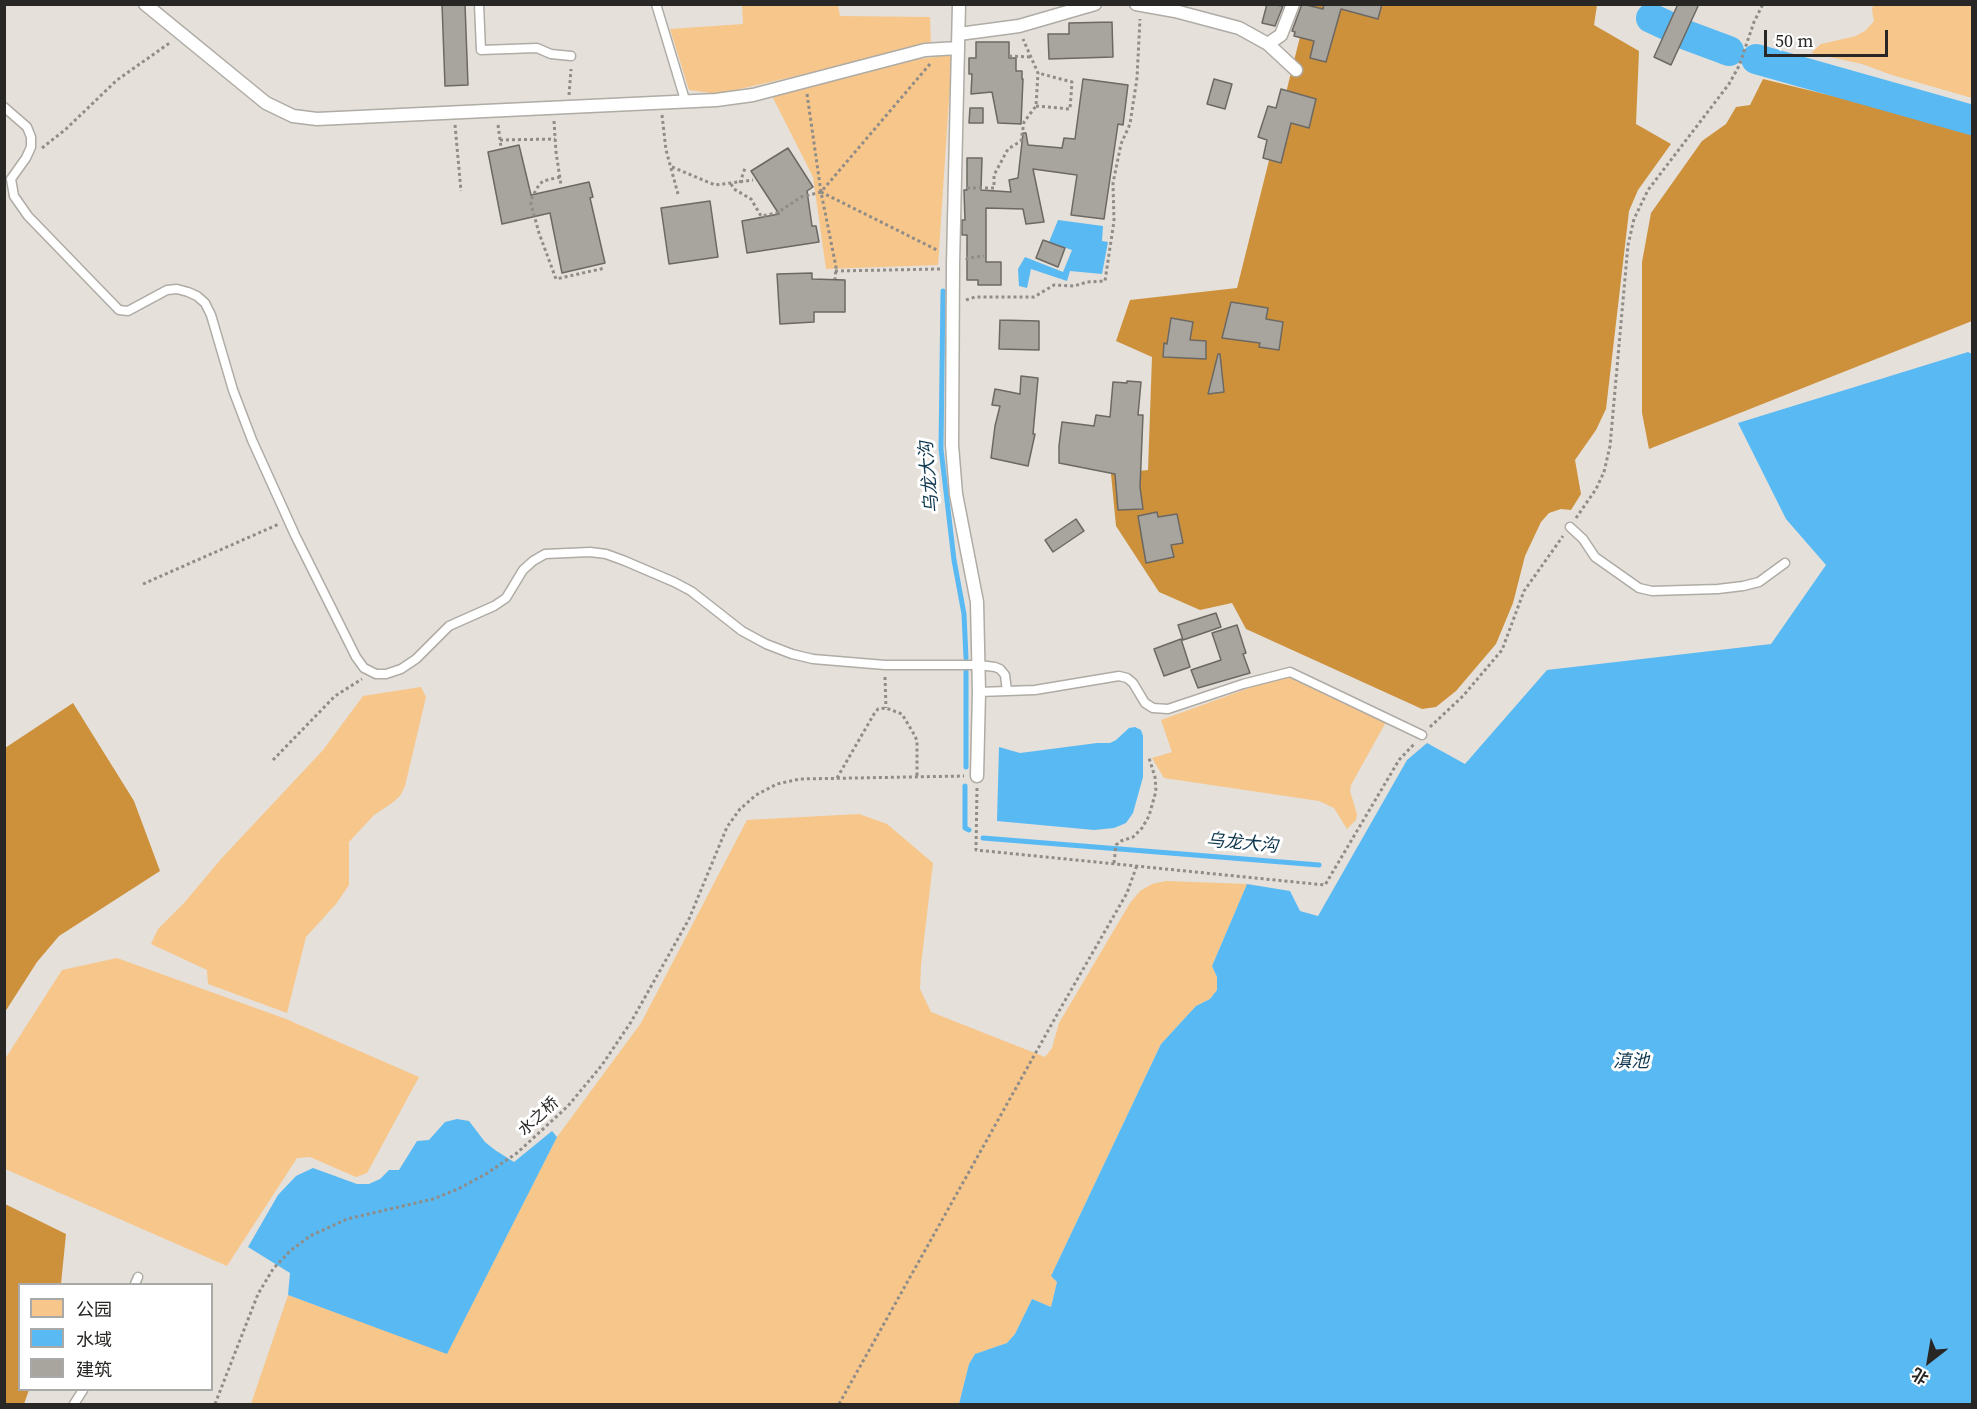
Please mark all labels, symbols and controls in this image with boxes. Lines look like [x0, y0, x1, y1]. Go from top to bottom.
scale bar [1767, 18, 1892, 56]
text: 50 m [1775, 28, 1813, 53]
water label: 乌龙大沟 [916, 440, 944, 514]
water label: 乌龙大沟 [1205, 830, 1279, 858]
water label: 滇池 [1613, 1051, 1649, 1073]
street label: 水之桥 [515, 1094, 563, 1140]
legend [18, 1283, 213, 1391]
text: 公园 [76, 1297, 112, 1322]
text: 水域 [76, 1327, 112, 1352]
north arrow [1899, 1331, 1959, 1391]
text: 建筑 [76, 1357, 112, 1382]
text: 北 [1907, 1363, 1932, 1390]

